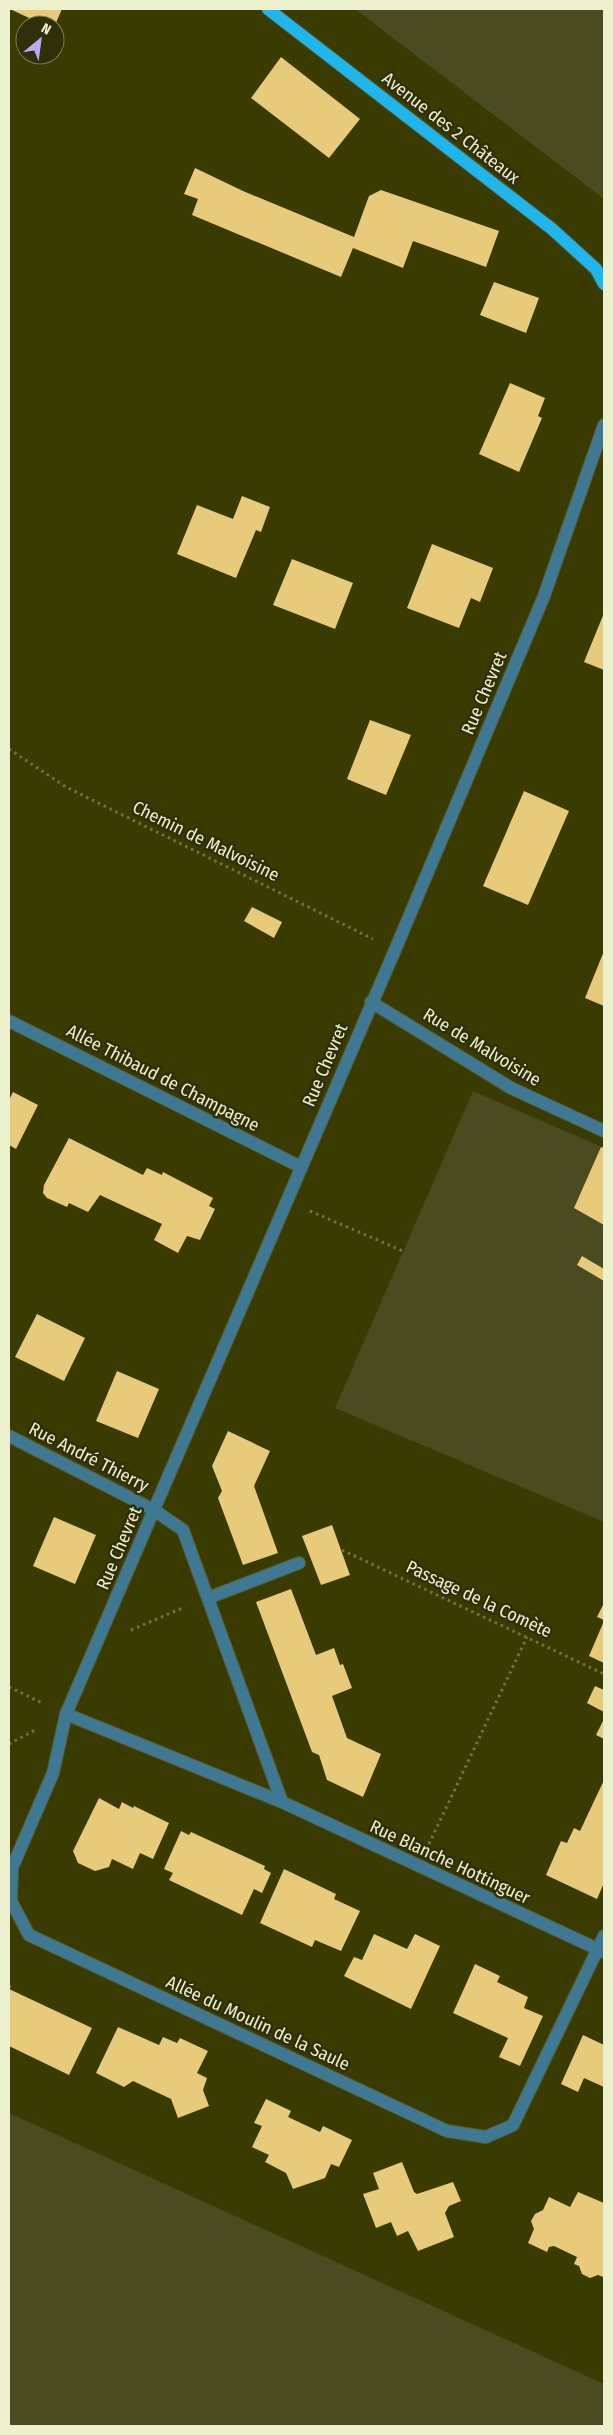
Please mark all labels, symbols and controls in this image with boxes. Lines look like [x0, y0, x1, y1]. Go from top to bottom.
north arrow [15, 15, 65, 65]
text: N [38, 20, 54, 39]
street label: Avenue des 2 Châteaux [378, 67, 524, 189]
street label: Rue Chevret [457, 648, 511, 738]
street label: Chemin de Malvoisine [129, 796, 283, 886]
street label: Rue de Malvoisine [419, 1003, 545, 1091]
street label: Allée Thibaud de Champagne [63, 1020, 263, 1136]
street label: Rue Chevret [298, 1020, 352, 1110]
street label: Rue André Thierry [25, 1417, 153, 1497]
street label: Rue Chevret [92, 1503, 146, 1593]
street label: Passage de la Comète [403, 1556, 555, 1642]
street label: Rue Blanche Hottinguer [366, 1815, 534, 1909]
street label: Allée du Moulin de la Saule [163, 1971, 353, 2075]

